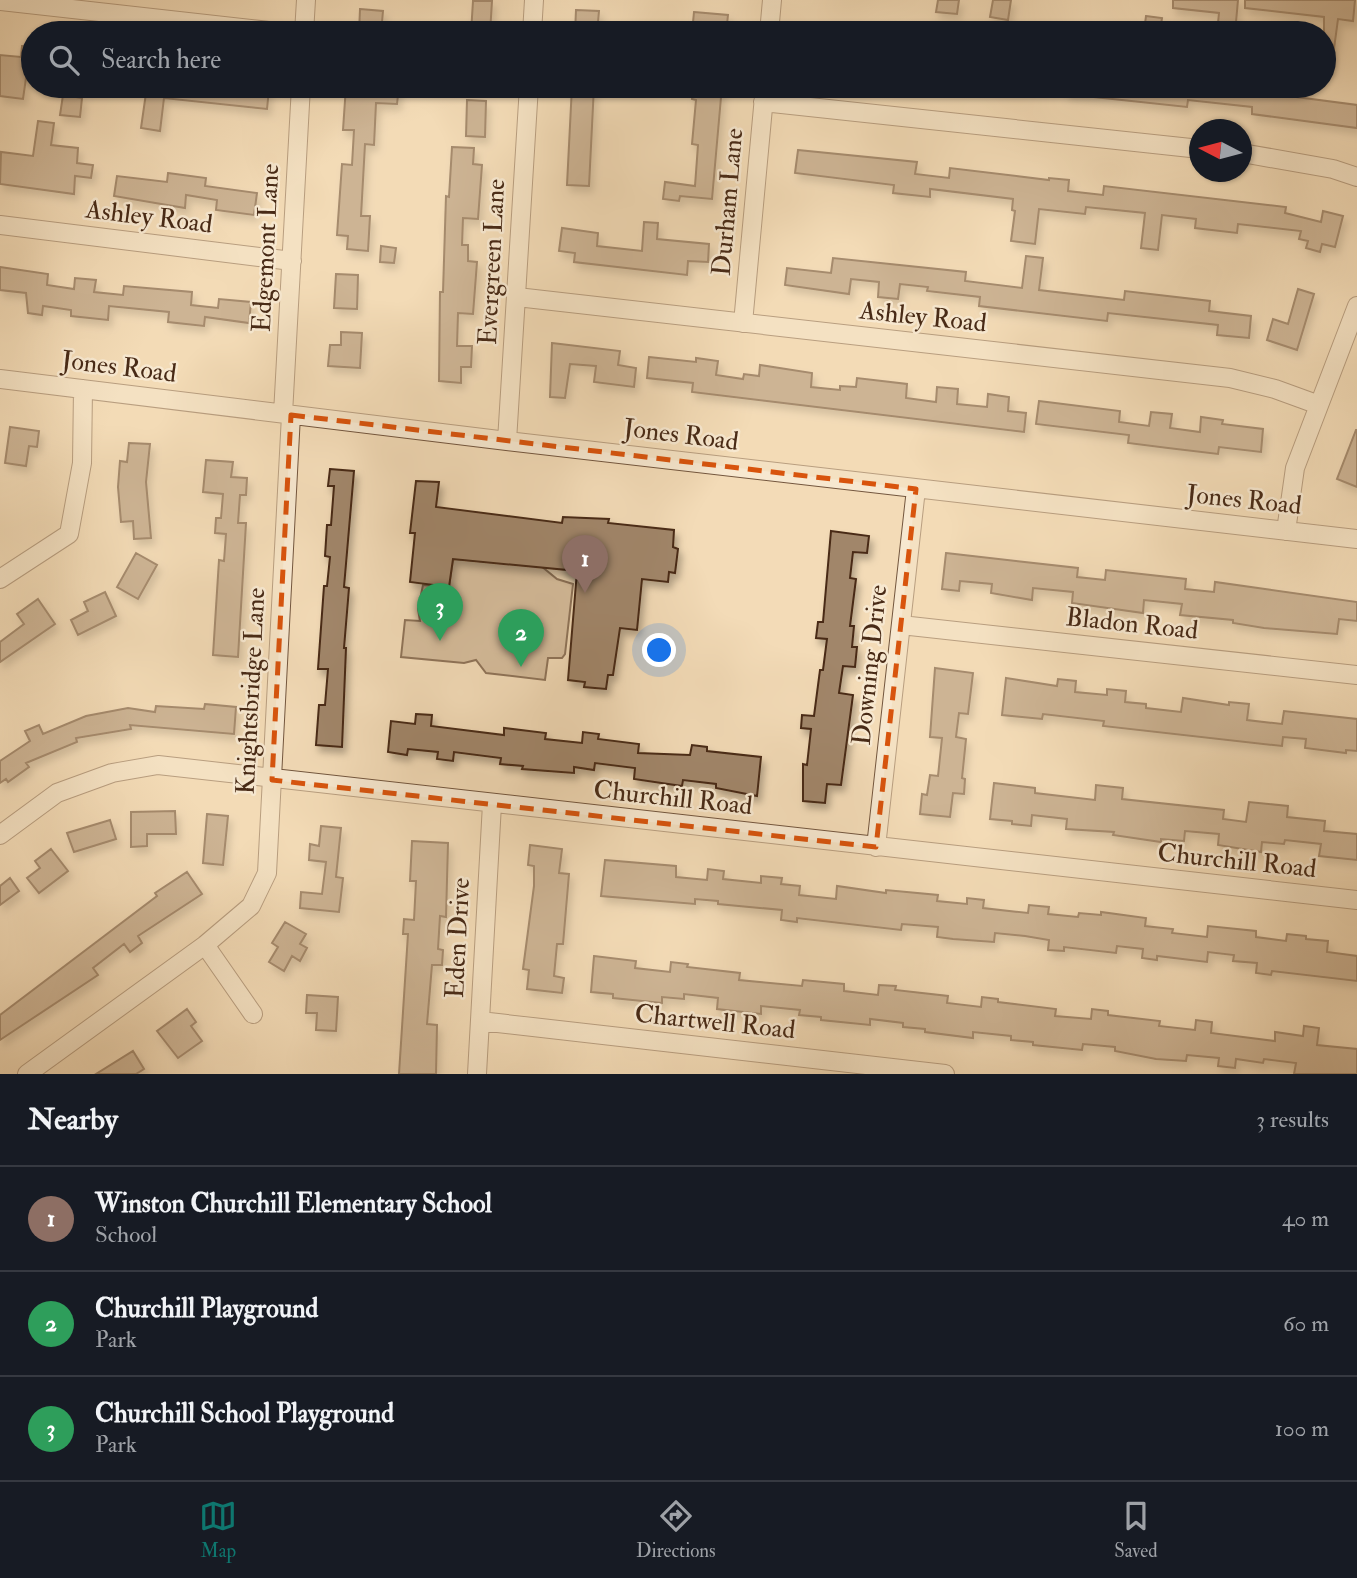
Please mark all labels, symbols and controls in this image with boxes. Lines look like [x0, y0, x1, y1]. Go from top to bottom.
search box [21, 21, 1336, 98]
icon: search [45, 41, 83, 79]
text: Search here [101, 44, 221, 76]
north arrow [1189, 119, 1252, 182]
street label: Durham Lane [706, 127, 750, 277]
street label: Edgemont Lane [246, 163, 286, 333]
street label: Evergreen Lane [472, 178, 512, 346]
street label: Ashley Road [83, 193, 215, 241]
street label: Ashley Road [857, 294, 988, 340]
street label: Jones Road [59, 344, 178, 390]
street label: Jones Road [621, 412, 740, 458]
street label: Jones Road [1184, 478, 1303, 522]
pin: 1 [562, 535, 608, 593]
pin: 3 [417, 583, 463, 641]
street label: Downing Drive [846, 583, 894, 747]
street label: Knightsbridge Lane [230, 587, 272, 795]
street label: Bladon Road [1064, 601, 1200, 647]
pin: 2 [498, 609, 544, 667]
your location [642, 633, 676, 667]
street label: Churchill Road [592, 774, 754, 822]
street label: Churchill Road [1156, 837, 1318, 885]
street label: Eden Drive [439, 877, 477, 999]
street label: Chartwell Road [633, 998, 797, 1046]
text: Nearby [28, 1101, 118, 1138]
text: 3 results [1256, 1105, 1329, 1134]
text: Winston Churchill Elementary School [95, 1188, 492, 1220]
text: 1 [47, 1204, 55, 1233]
text: 40 m [1282, 1204, 1329, 1233]
text: School [95, 1220, 157, 1249]
text: Churchill Playground [95, 1293, 318, 1325]
text: 2 [45, 1309, 57, 1338]
text: 60 m [1283, 1309, 1329, 1338]
text: Park [95, 1325, 137, 1354]
text: Churchill School Playground [95, 1398, 394, 1430]
text: 3 [47, 1414, 55, 1443]
text: 100 m [1275, 1414, 1329, 1443]
text: Park [95, 1430, 137, 1459]
tab: Map [199, 1497, 237, 1563]
tab: Directions [636, 1497, 716, 1563]
tab: Saved [1114, 1497, 1158, 1563]

